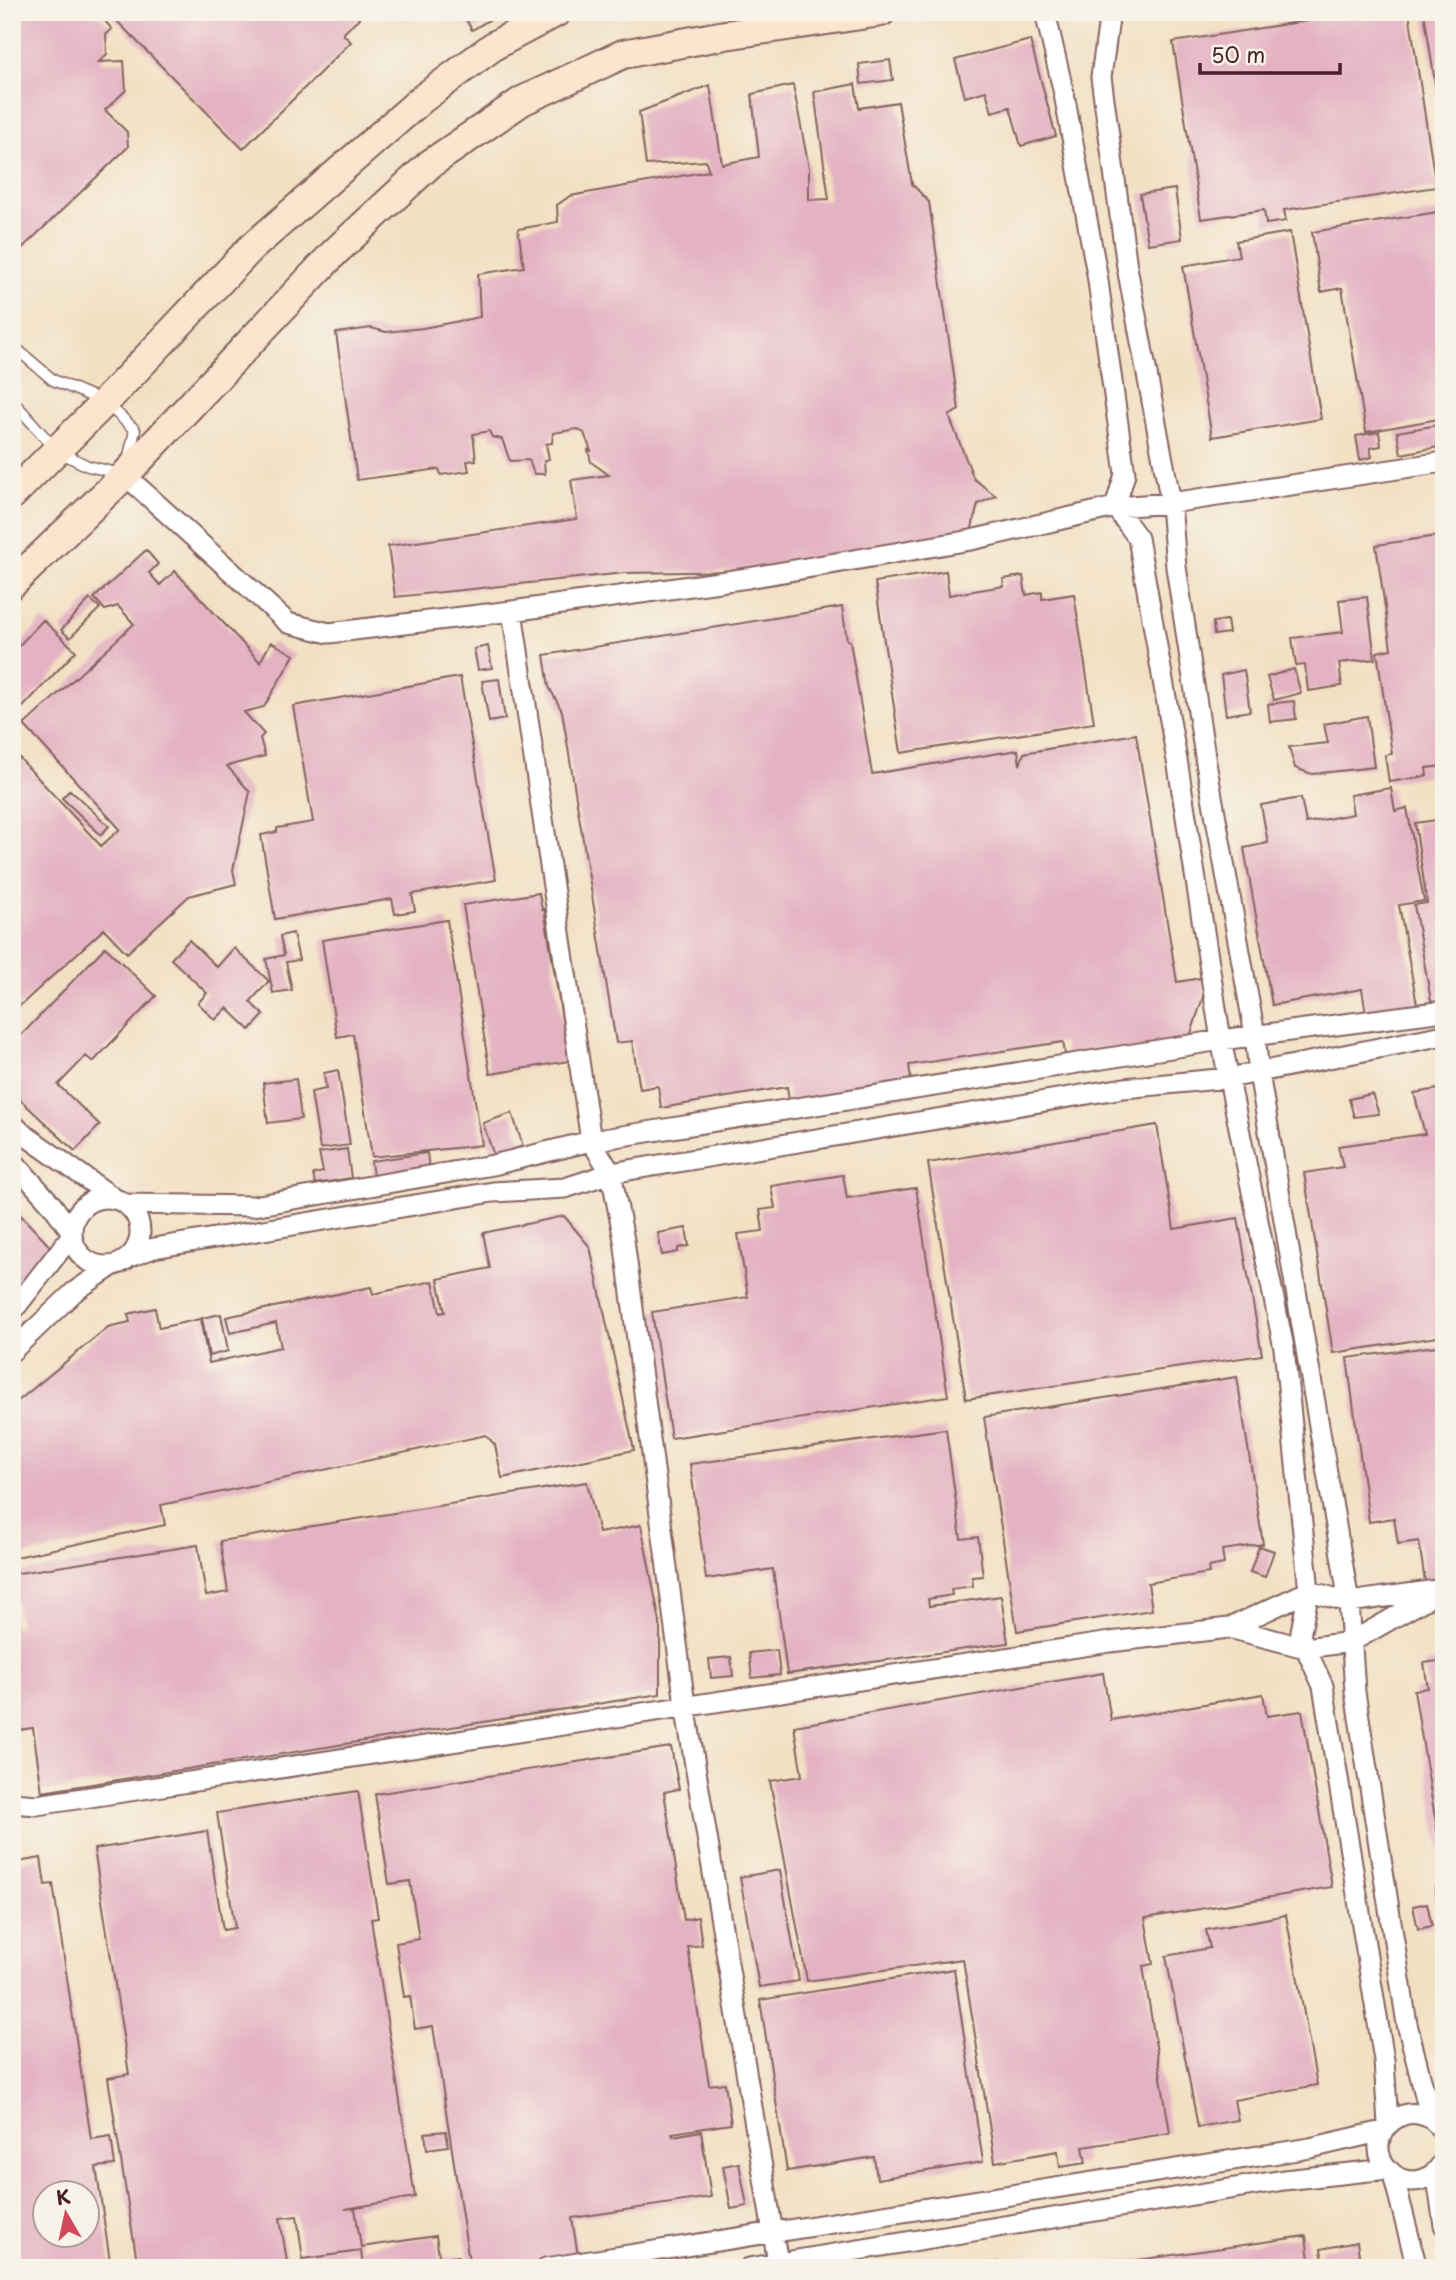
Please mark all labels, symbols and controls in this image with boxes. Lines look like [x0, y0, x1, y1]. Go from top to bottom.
scale bar [1200, 32, 1340, 76]
text: 50 m [1211, 38, 1265, 70]
north arrow [32, 2178, 102, 2248]
text: K [54, 2181, 72, 2211]

